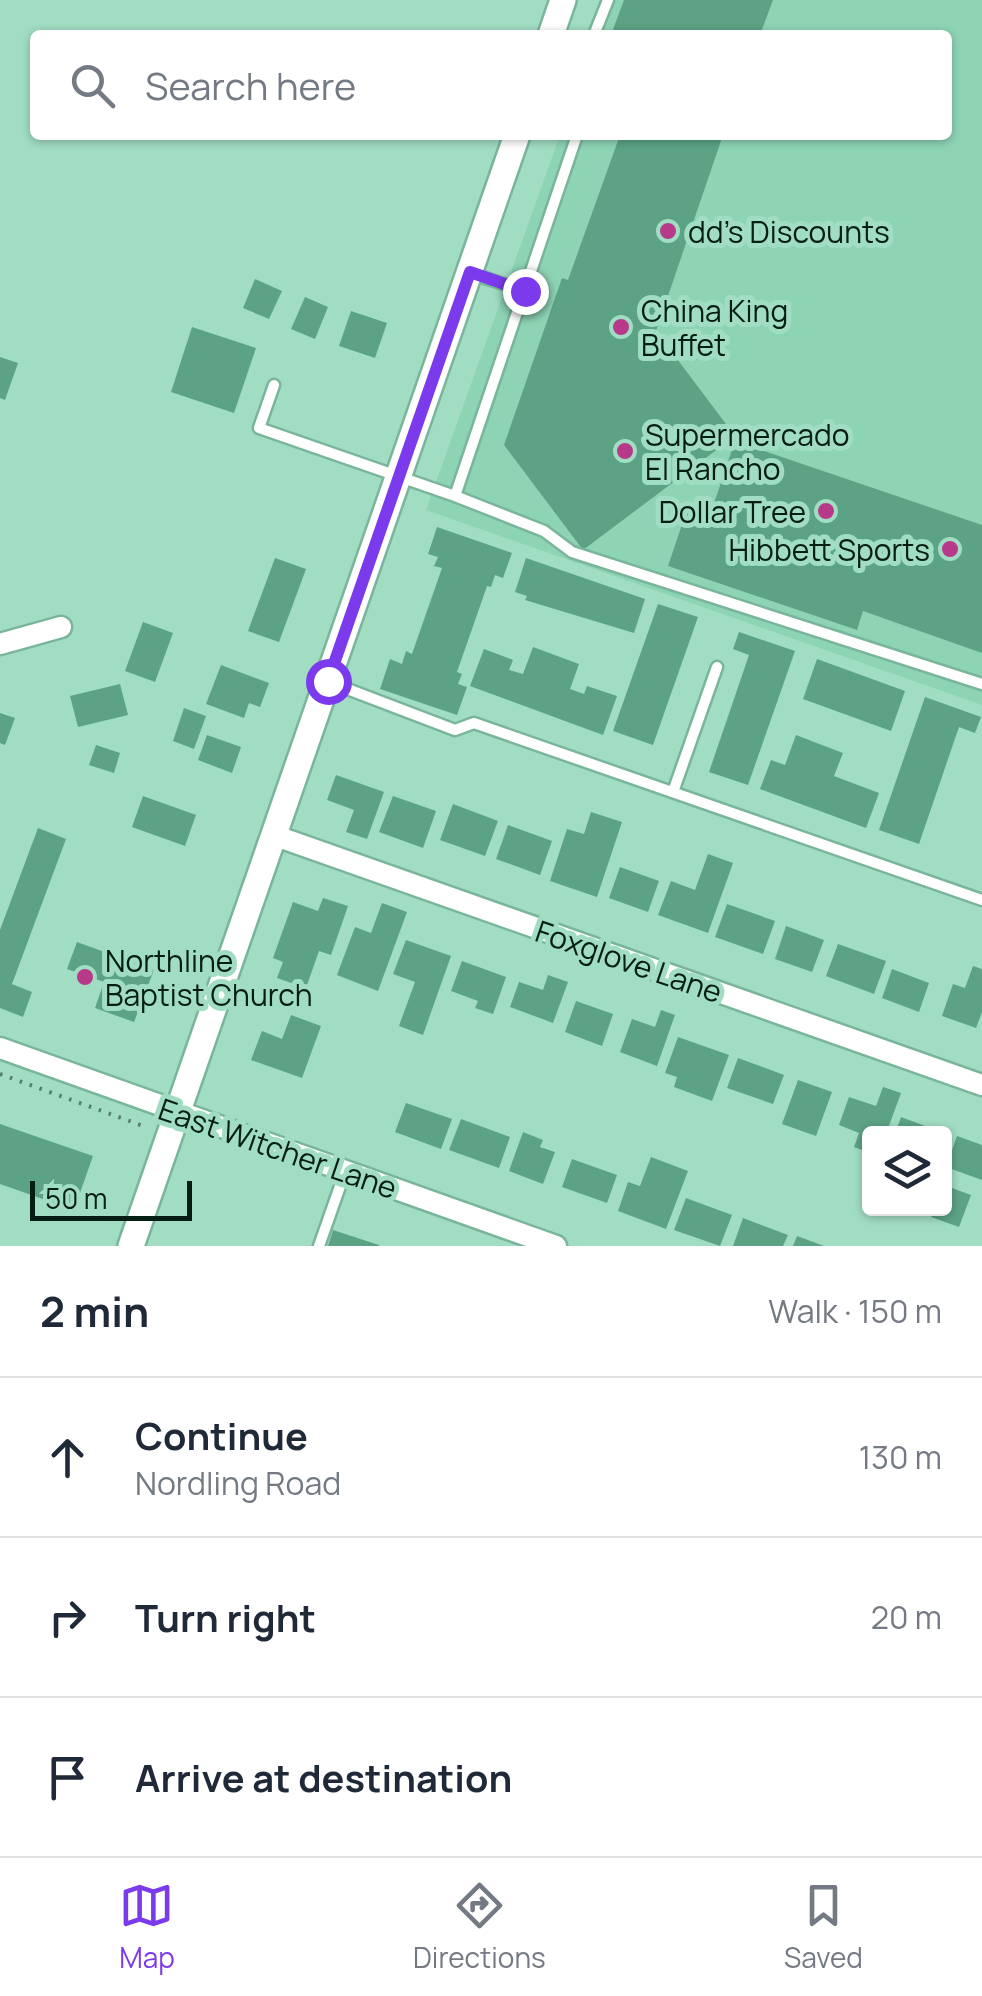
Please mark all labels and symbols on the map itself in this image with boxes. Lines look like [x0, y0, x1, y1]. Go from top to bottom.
place label: dd's Discounts [688, 211, 890, 252]
marker: dd's Discounts [657, 220, 679, 242]
route end [503, 269, 549, 315]
place label: China King Buffet [641, 290, 788, 365]
marker: China King Buffet [610, 316, 632, 338]
place label: Supermercado El Rancho [645, 414, 850, 489]
marker: Supermercado El Rancho [614, 440, 636, 462]
place label: Dollar Tree [659, 491, 806, 532]
marker: Dollar Tree [815, 500, 837, 522]
place label: Hibbett Sports [729, 529, 930, 570]
marker: Hibbett Sports [939, 538, 961, 560]
route start [306, 659, 352, 705]
street label: Foxglove Lane [530, 910, 728, 1012]
place label: Northline Baptist Church [105, 940, 313, 1015]
marker: Northline Baptist Church [74, 966, 96, 988]
street label: East Witcher Lane [153, 1088, 403, 1208]
scale bar [30, 1176, 192, 1220]

